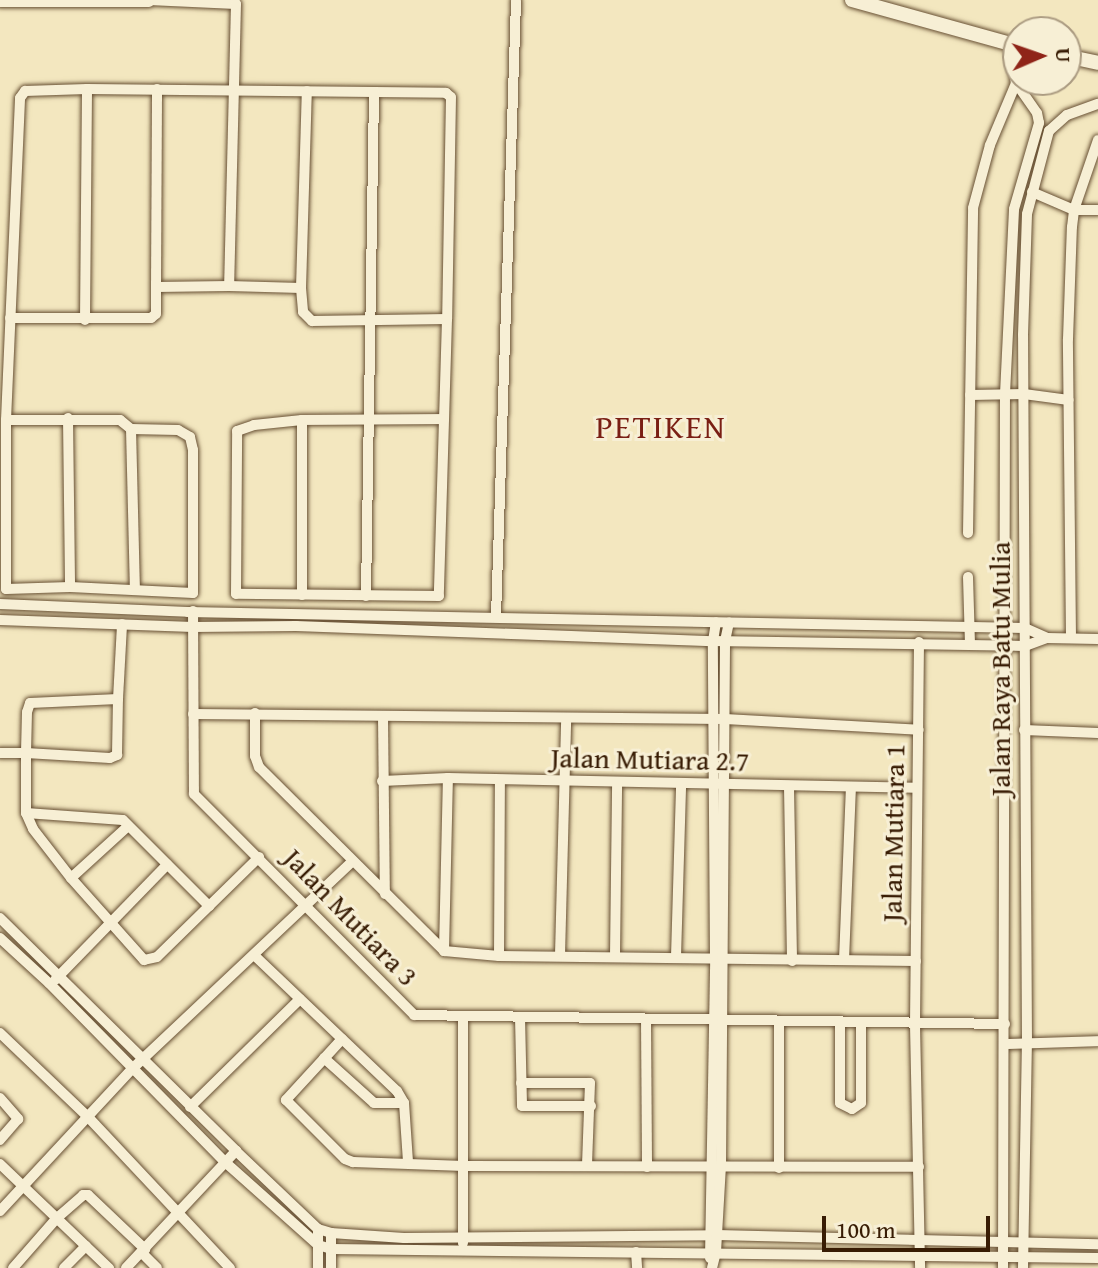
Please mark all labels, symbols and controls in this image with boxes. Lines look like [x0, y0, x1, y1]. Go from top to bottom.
north arrow [1002, 16, 1082, 96]
text: U [1048, 47, 1080, 63]
district label: PETIKEN [595, 408, 727, 446]
street label: Jalan Raya Batu Mulia [983, 542, 1017, 796]
street label: Jalan Mutiara 2.7 [550, 740, 750, 778]
street label: Jalan Mutiara 1 [875, 744, 911, 922]
street label: Jalan Mutiara 3 [277, 841, 425, 993]
scale bar [826, 1200, 994, 1250]
text: 100 m [836, 1212, 896, 1247]

